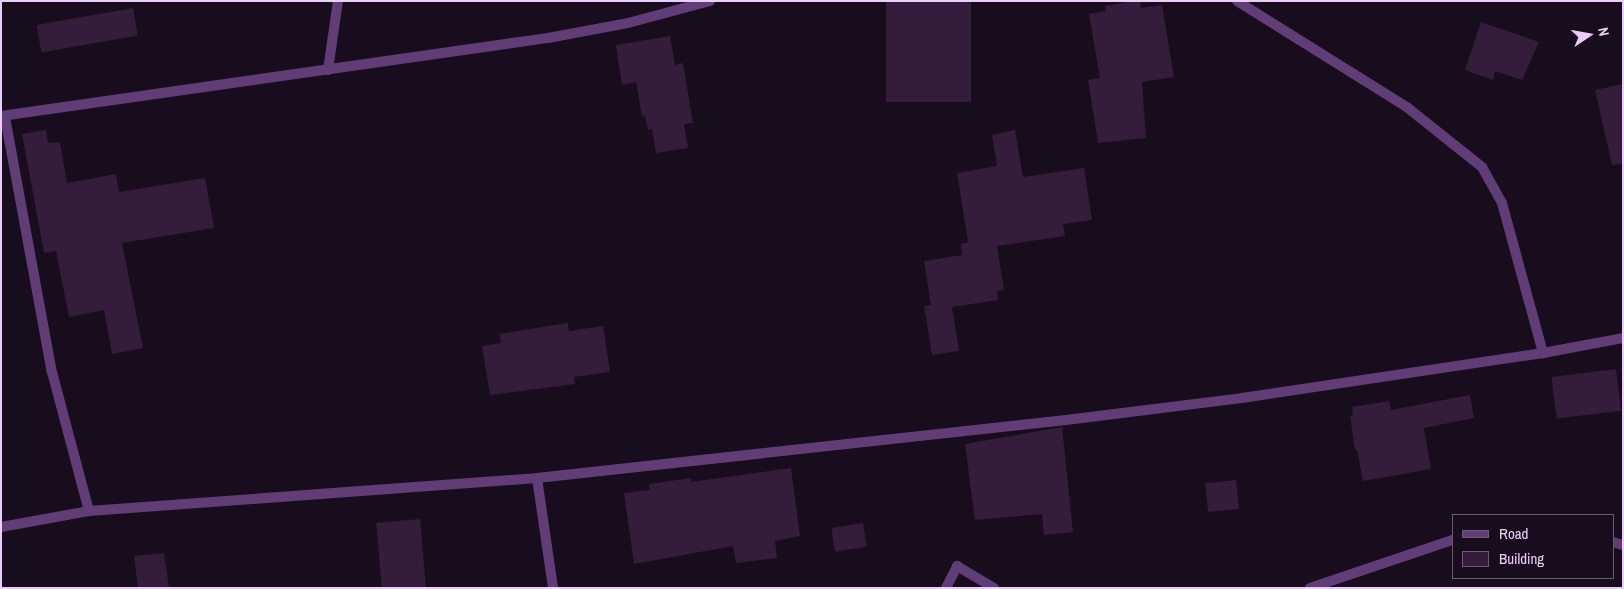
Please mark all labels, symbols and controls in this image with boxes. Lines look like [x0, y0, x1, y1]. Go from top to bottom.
north arrow [1564, 10, 1614, 60]
text: N [1594, 26, 1613, 38]
legend [1452, 514, 1614, 579]
text: Road [1499, 523, 1528, 544]
text: Building [1499, 548, 1544, 569]

